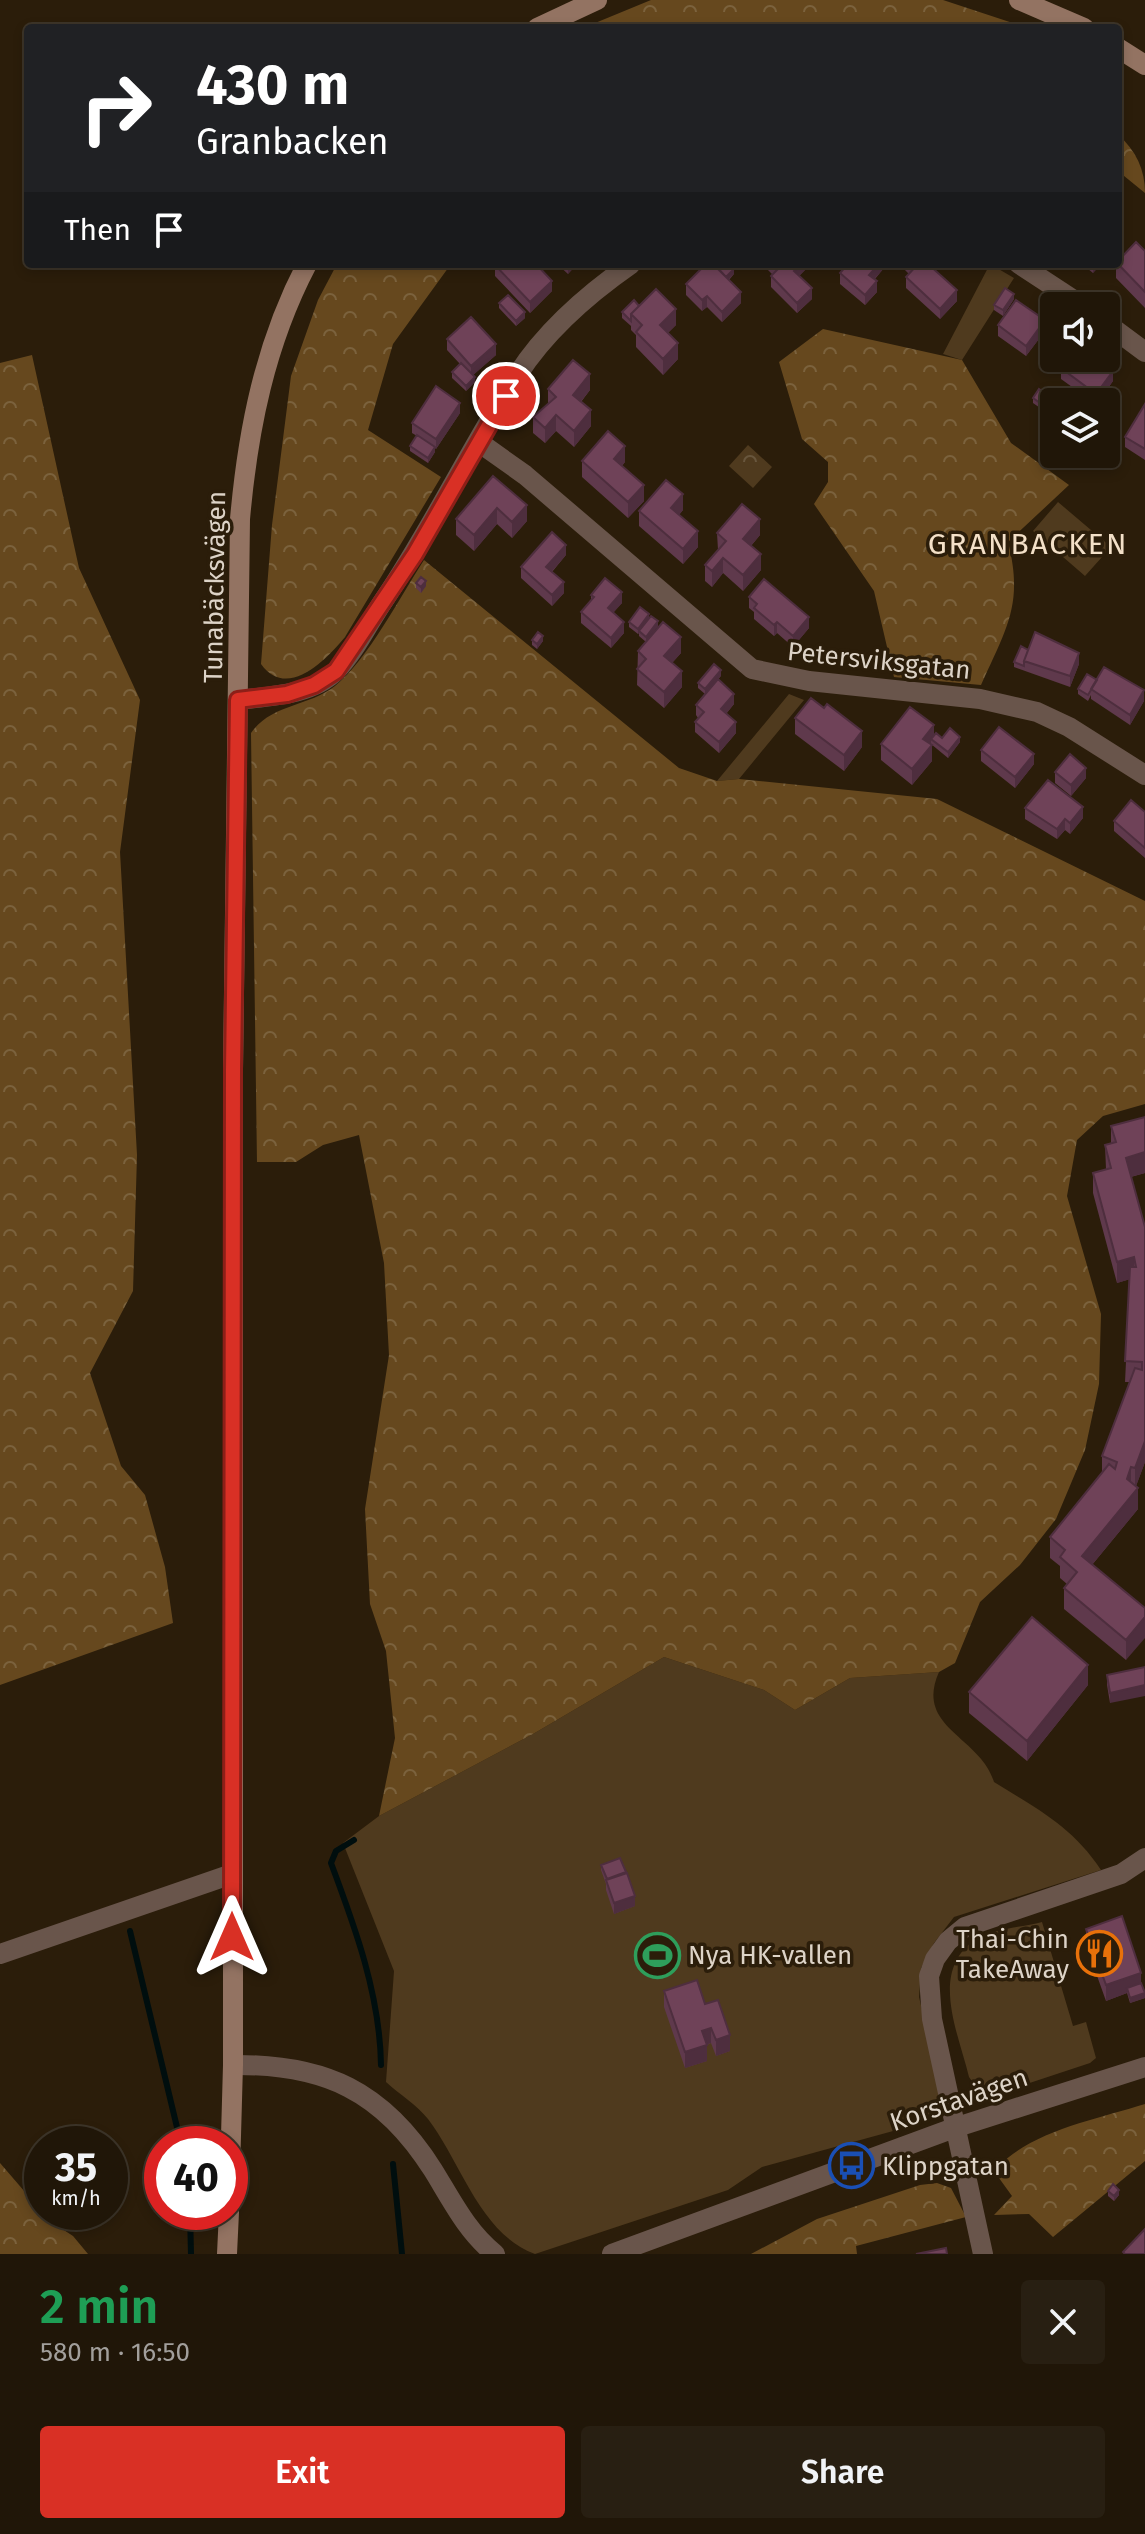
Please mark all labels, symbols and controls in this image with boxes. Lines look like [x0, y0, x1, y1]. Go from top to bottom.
text: 430 m [196, 52, 349, 119]
icon: right [64, 56, 168, 160]
text: Granbacken [196, 120, 389, 164]
icon: arrive [147, 208, 191, 252]
text: Then [64, 212, 131, 248]
map controls [1040, 292, 1120, 468]
button: sound [1040, 292, 1120, 372]
pin [472, 362, 540, 430]
icon: arrive [484, 374, 528, 418]
button: layers [1040, 388, 1120, 468]
street label: Tunabäcksvägen [198, 491, 232, 683]
district label: GRANBACKEN [928, 526, 1128, 562]
street label: Petersviksgatan [786, 636, 972, 686]
position arrow [190, 1895, 274, 1979]
place label: Thai-Chin TakeAway [956, 1924, 1069, 1985]
restaurant icon: Thai-Chin TakeAway [1076, 1930, 1124, 1978]
sports icon: Nya HK-vallen [633, 1931, 681, 1979]
place label: Nya HK-vallen [688, 1940, 852, 1971]
street label: Korstavägen [886, 2062, 1032, 2138]
speed limit sign: 40 [144, 2126, 248, 2230]
bus stop icon: Klippgatan [827, 2142, 875, 2190]
text: 35 [55, 2144, 97, 2192]
place label: Klippgatan [882, 2151, 1009, 2182]
text: km/h [51, 2186, 101, 2210]
text: 2 min [40, 2278, 158, 2336]
button: close [1021, 2280, 1105, 2364]
text: 580 m · 16:50 [40, 2337, 190, 2368]
button: Exit [40, 2426, 565, 2518]
button: Share [581, 2426, 1105, 2518]

